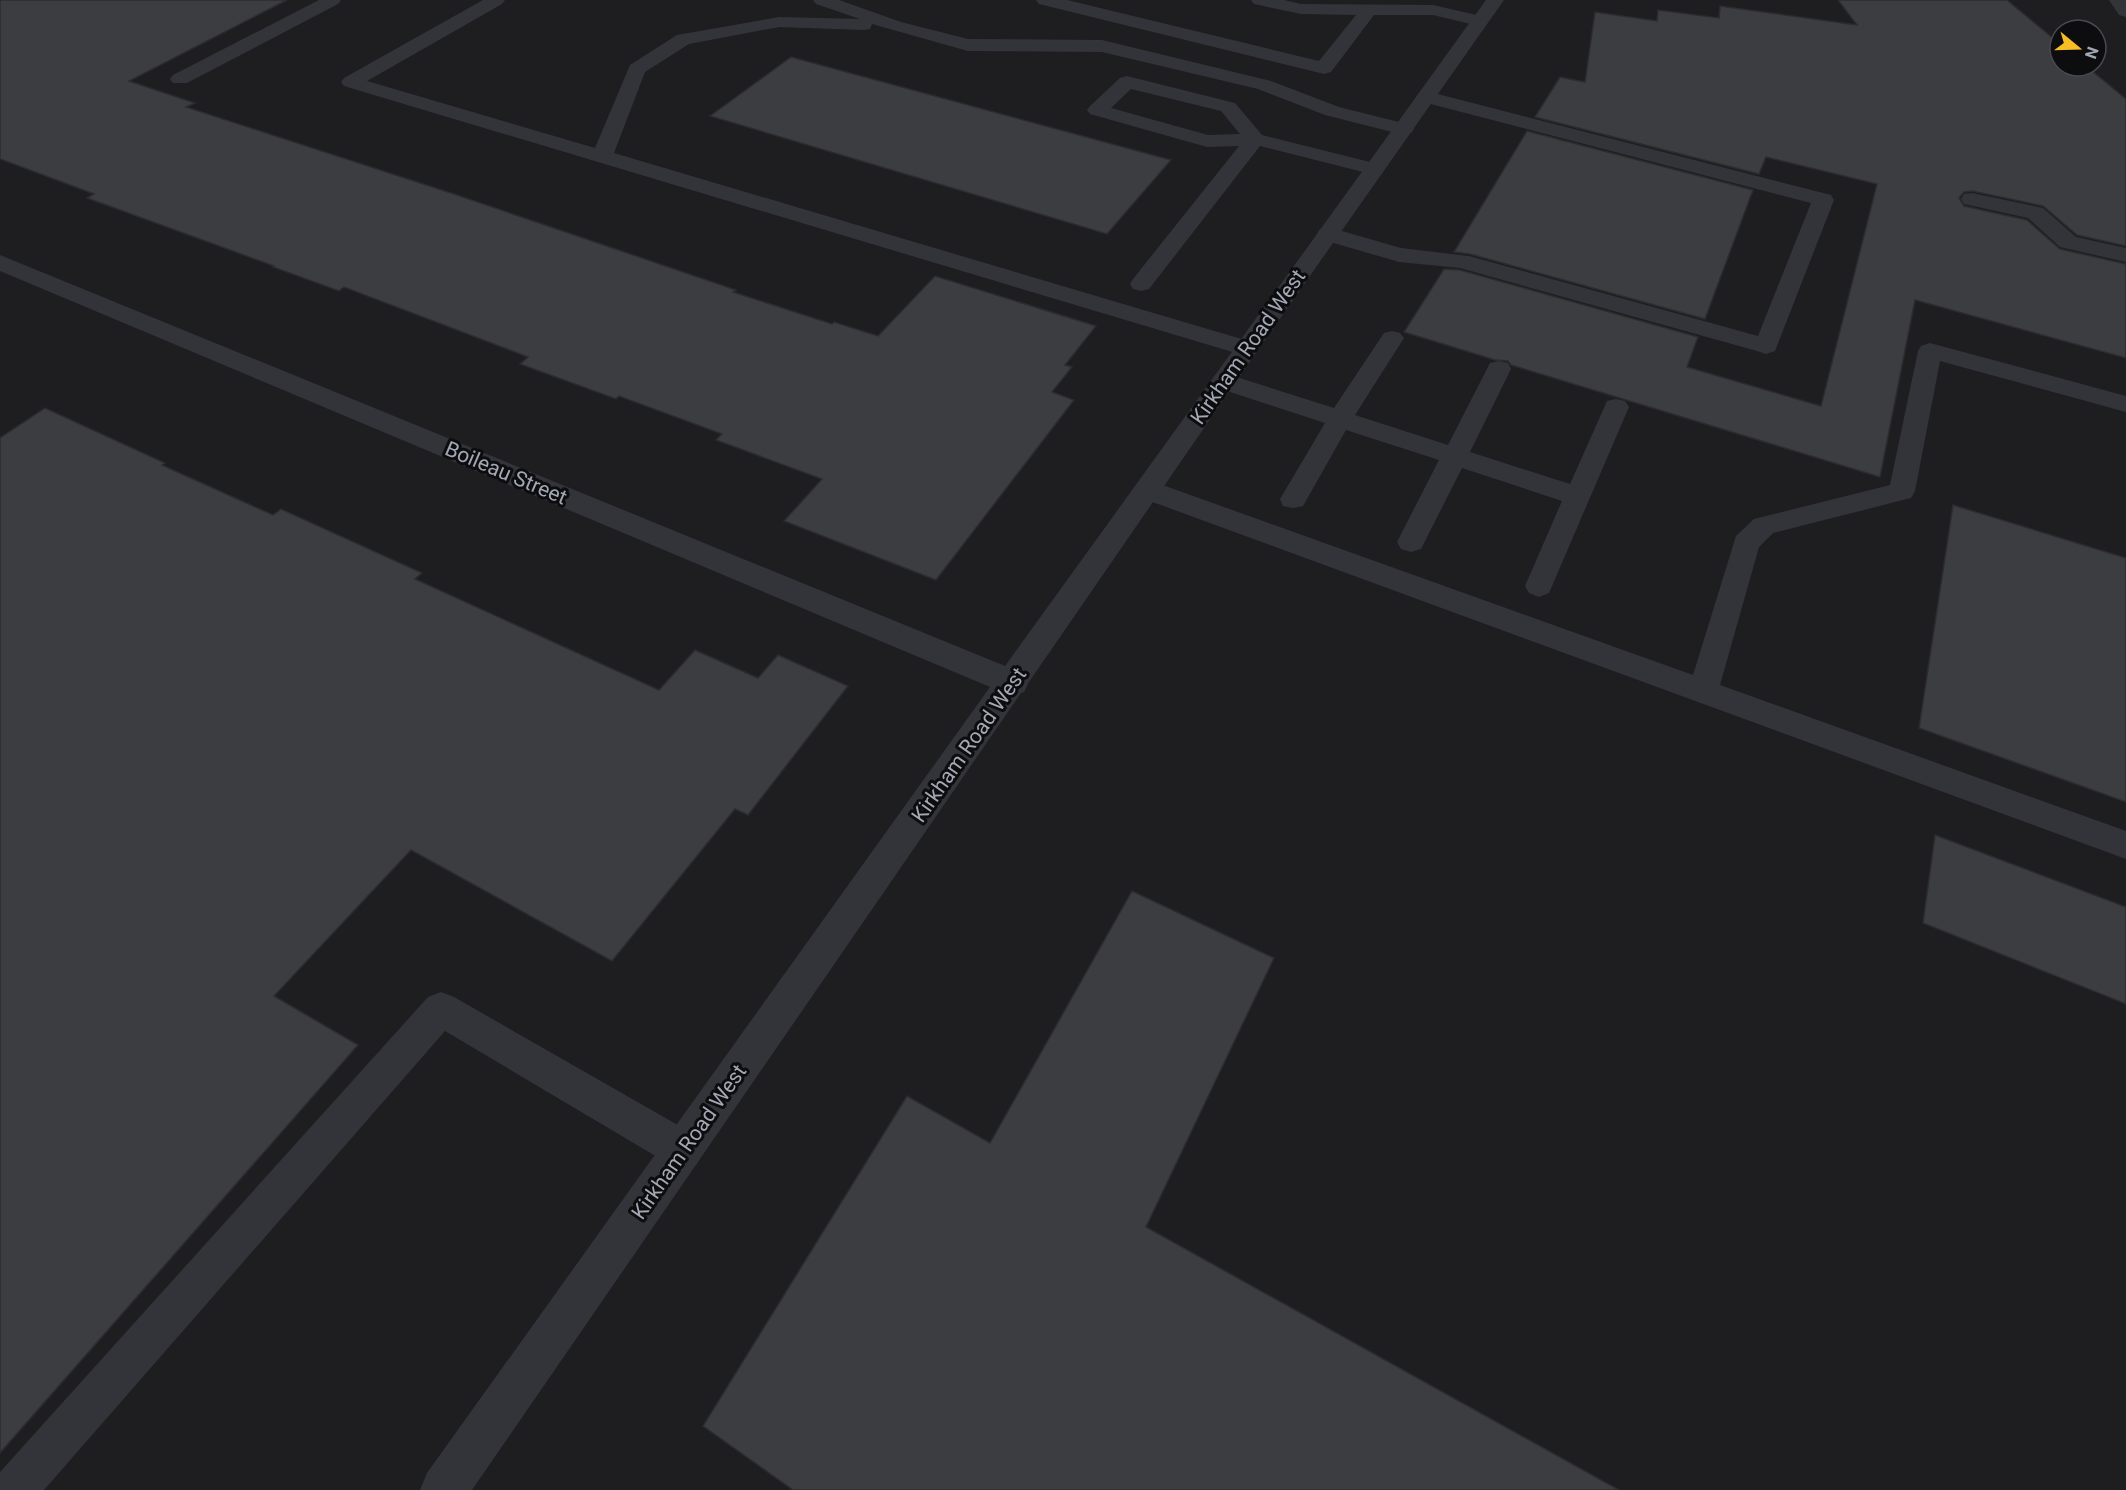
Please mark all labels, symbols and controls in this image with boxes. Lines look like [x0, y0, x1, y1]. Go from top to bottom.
north arrow [2048, 18, 2108, 78]
text: N [2081, 44, 2103, 61]
street label: Kirkham Road West [1186, 265, 1310, 429]
street label: Boileau Street [441, 437, 571, 509]
street label: Kirkham Road West [907, 663, 1031, 827]
street label: Kirkham Road West [627, 1060, 751, 1224]

